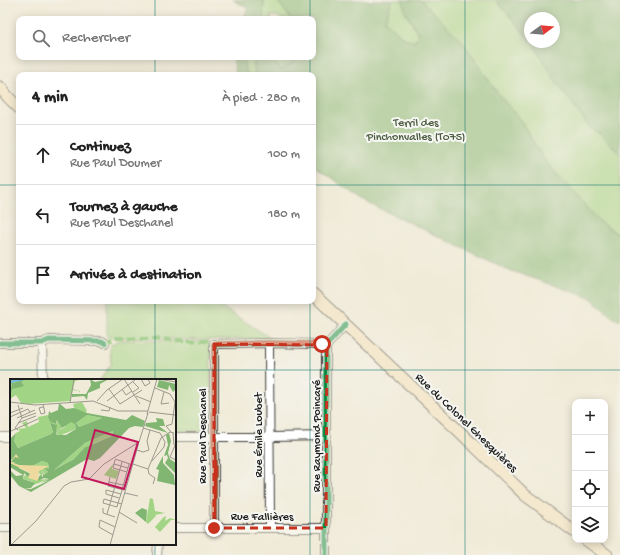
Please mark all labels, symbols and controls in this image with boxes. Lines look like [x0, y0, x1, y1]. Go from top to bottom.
north arrow [524, 12, 560, 48]
search box [16, 16, 316, 60]
icon: search [30, 27, 52, 49]
text: Rechercher [62, 29, 130, 47]
text: 4 min [32, 88, 68, 108]
text: À pied · 280 m [222, 91, 300, 106]
park label: Terril des Pinchonvalles (T075) [366, 117, 465, 145]
text: Continuez [70, 138, 131, 156]
icon: ahead [32, 144, 54, 166]
text: 100 m [268, 147, 300, 162]
text: Rue Paul Doumer [70, 156, 161, 171]
text: Tournez à gauche [70, 198, 178, 216]
icon: left [32, 204, 54, 226]
text: 180 m [268, 207, 300, 222]
text: Rue Paul Deschanel [70, 216, 173, 231]
icon: arrive [32, 264, 54, 286]
text: Arrivée à destination [70, 266, 201, 284]
route start [313, 335, 331, 353]
street label: Rue du Colonel Ghesquières [412, 371, 520, 476]
inset map [10, 379, 176, 545]
street label: Rue Raymond Poincaré [311, 379, 325, 492]
street label: Rue Paul Deschanel [197, 388, 211, 484]
street label: Rue Émile Loubet [253, 391, 267, 477]
map controls [572, 399, 608, 543]
button: + [572, 399, 608, 435]
button: − [572, 435, 608, 471]
button: locate [572, 471, 608, 507]
button: layers [572, 507, 608, 543]
street label: Rue Fallières [231, 511, 294, 525]
route end [205, 519, 223, 537]

